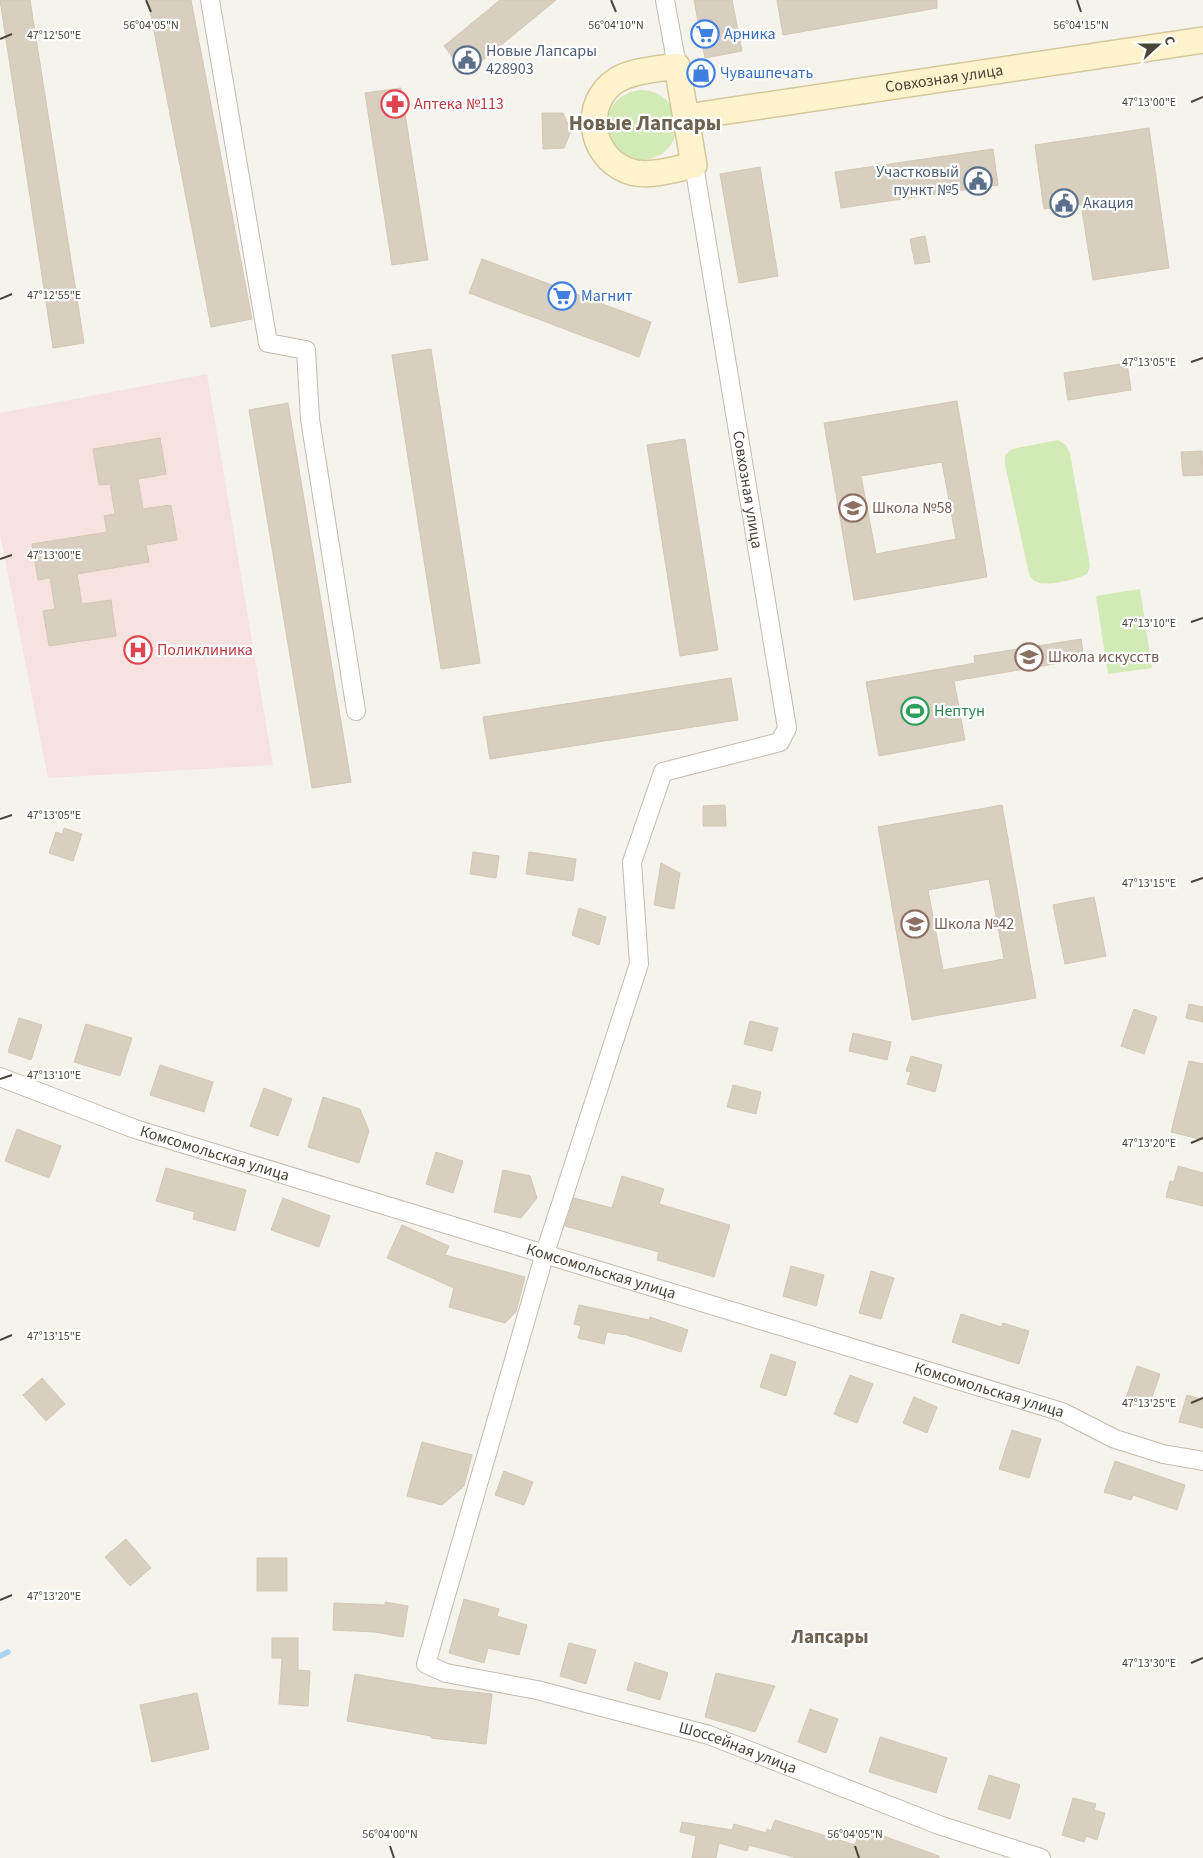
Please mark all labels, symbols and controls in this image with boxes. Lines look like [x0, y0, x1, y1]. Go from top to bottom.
text: 56°04'05"N [123, 17, 179, 34]
text: 56°04'10"N [588, 17, 644, 34]
text: 56°04'15"N [1053, 17, 1109, 34]
supermarket icon: Арника [690, 19, 720, 49]
north arrow [1133, 20, 1183, 70]
place label: Арника [724, 23, 775, 45]
text: 47°12'50"E [27, 27, 81, 44]
text: С [1158, 33, 1180, 48]
place label: Новые Лапсары 428903 [486, 40, 597, 80]
public building icon: Новые Лапсары 428903 [452, 45, 482, 75]
shop icon: Чувашпечать [686, 58, 716, 88]
street label: Совхозная улица [884, 59, 1005, 98]
place label: Чувашпечать [720, 62, 813, 84]
pharmacy icon: Аптека №113 [380, 89, 410, 119]
place label: Аптека №113 [414, 93, 504, 115]
text: 47°13'00"E [1122, 94, 1176, 111]
district label: Новые Лапсары [569, 108, 721, 138]
place label: Участковый пункт №5 [876, 161, 959, 201]
public building icon: Участковый пункт №5 [963, 166, 993, 196]
public building icon: Акация [1049, 188, 1079, 218]
place label: Акация [1083, 192, 1134, 214]
supermarket icon: Магнит [547, 281, 577, 311]
place label: Магнит [581, 285, 633, 307]
text: 47°12'55"E [27, 287, 81, 304]
text: 47°13'05"E [1122, 354, 1176, 371]
street label: Совхозная улица [727, 429, 768, 550]
school or university icon: Школа №58 [838, 493, 868, 523]
place label: Школа №58 [872, 497, 952, 519]
text: 47°13'00"E [27, 547, 81, 564]
text: 47°13'10"E [1122, 615, 1176, 632]
hospital icon: Поликлиника [123, 635, 153, 665]
place label: Поликлиника [157, 639, 253, 661]
school or university icon: Школа искусств [1014, 642, 1044, 672]
place label: Школа искусств [1048, 646, 1159, 668]
sports icon: Нептун [900, 696, 930, 726]
place label: Нептун [934, 700, 985, 722]
text: 47°13'05"E [27, 807, 81, 824]
text: 47°13'15"E [1122, 875, 1176, 892]
school or university icon: Школа №42 [900, 909, 930, 939]
place label: Школа №42 [934, 913, 1014, 935]
text: 47°13'10"E [27, 1067, 81, 1084]
street label: Комсомольская улица [137, 1120, 292, 1187]
text: 47°13'20"E [1122, 1135, 1176, 1152]
street label: Комсомольская улица [524, 1238, 679, 1305]
text: 47°13'15"E [27, 1328, 81, 1345]
street label: Комсомольская улица [912, 1357, 1067, 1423]
text: 47°13'25"E [1122, 1395, 1176, 1412]
text: 47°13'20"E [27, 1588, 81, 1605]
district label: Лапсары [790, 1624, 869, 1651]
text: 47°13'30"E [1122, 1655, 1176, 1672]
street label: Шоссейная улица [677, 1717, 800, 1779]
text: 56°04'00"N [362, 1826, 418, 1843]
text: 56°04'05"N [827, 1826, 883, 1843]

